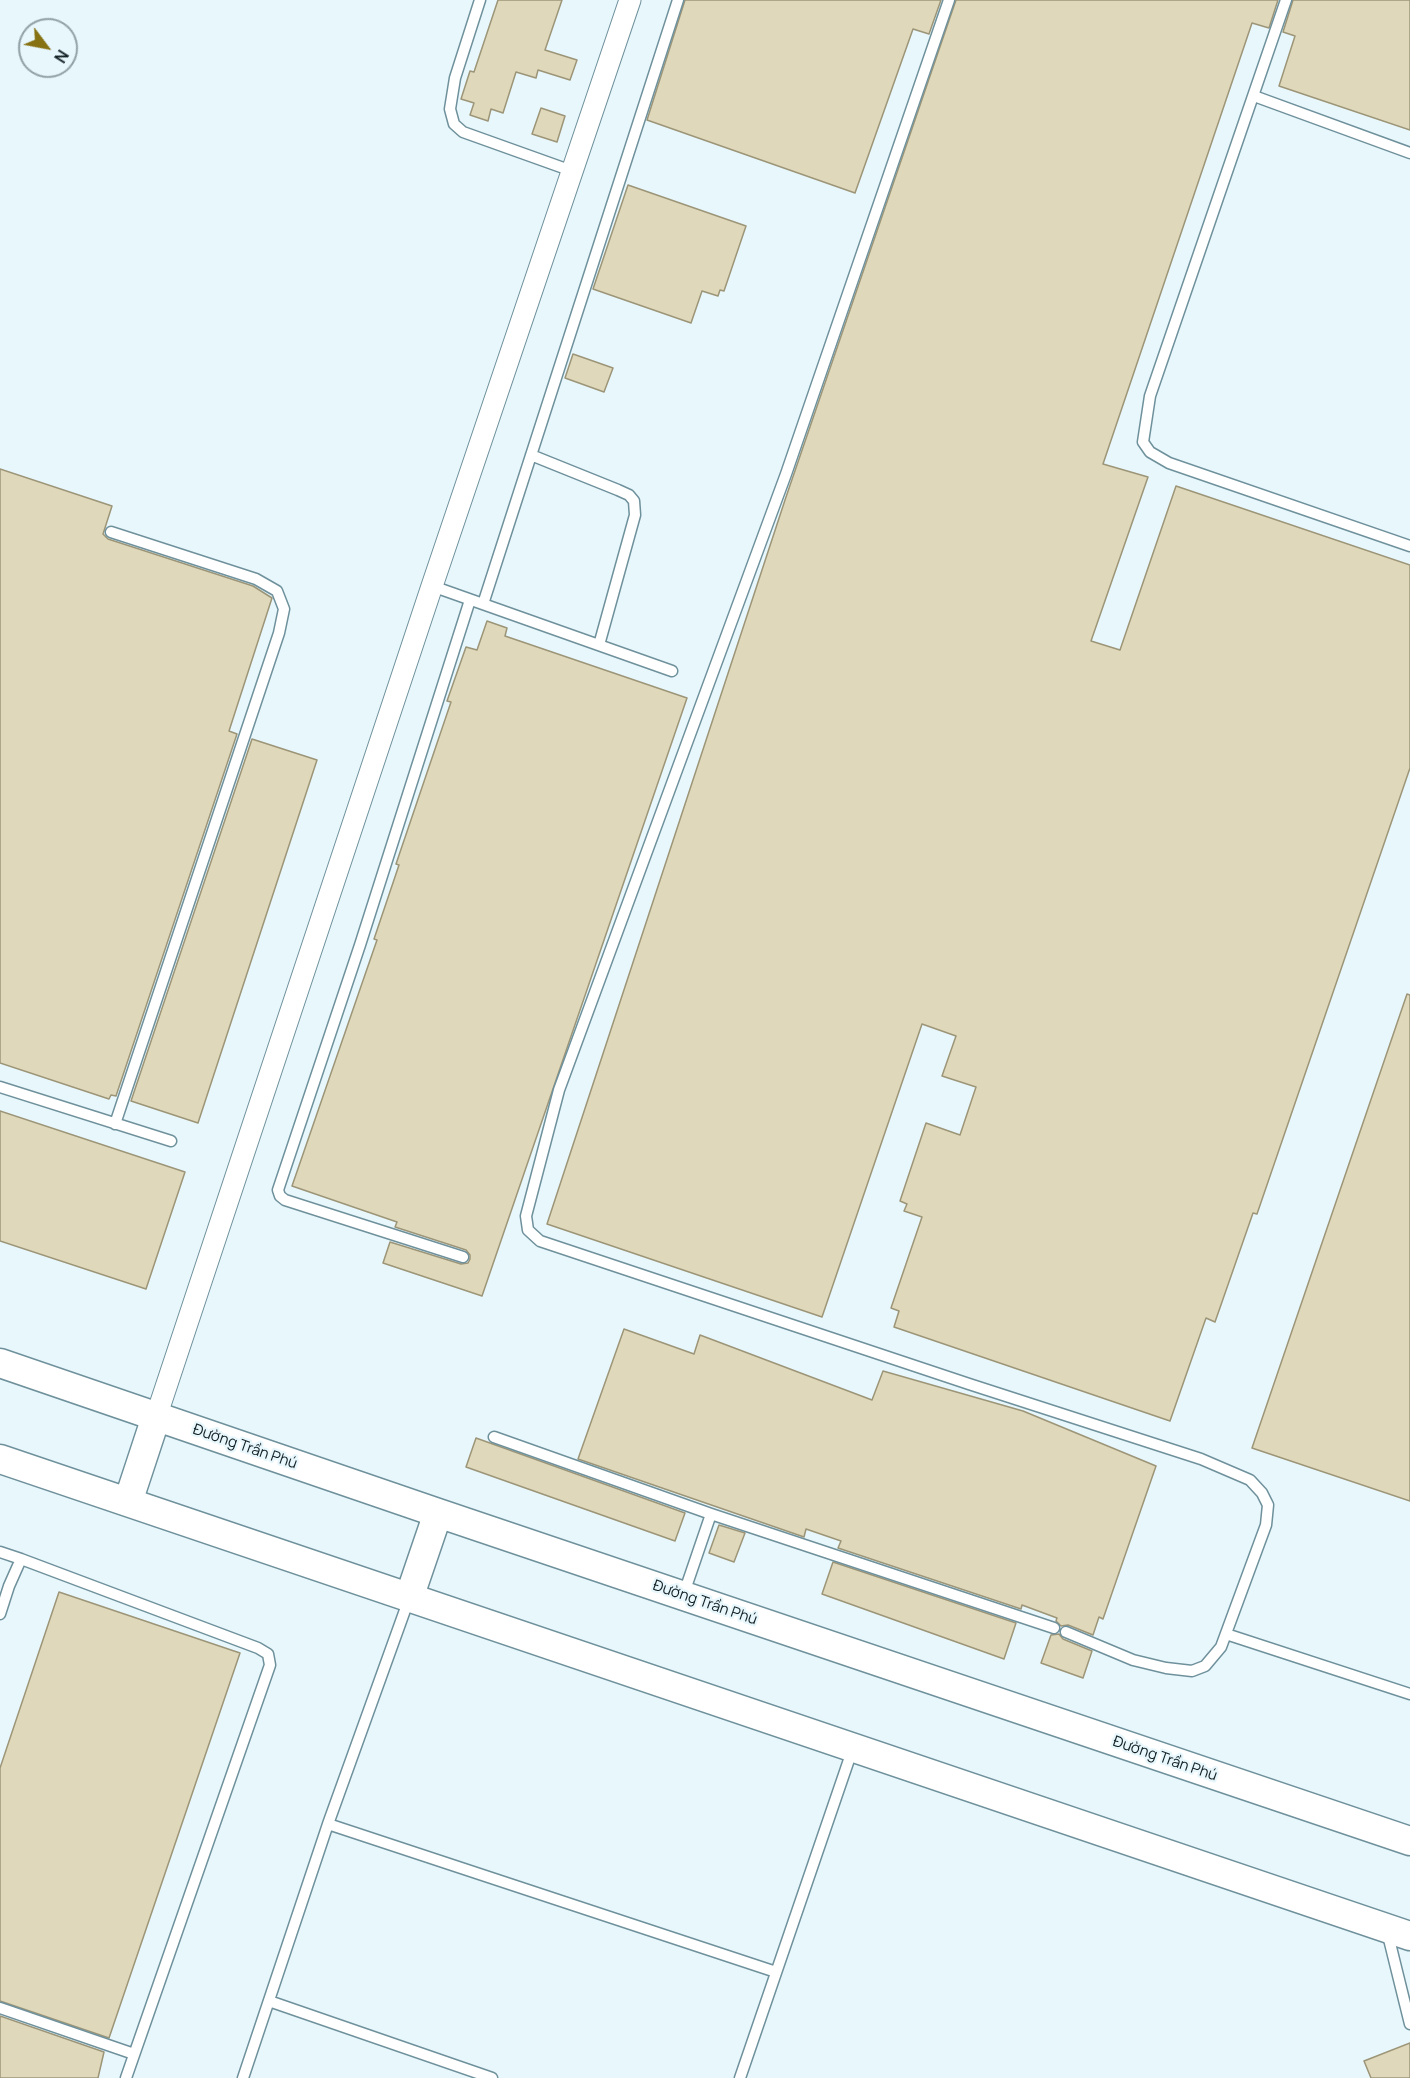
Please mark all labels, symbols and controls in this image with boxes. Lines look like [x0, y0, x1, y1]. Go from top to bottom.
north arrow [18, 18, 78, 78]
text: N [49, 46, 74, 67]
street label: Đường Trần Phú [190, 1421, 300, 1473]
street label: Đường Trần Phú [650, 1577, 760, 1629]
street label: Đường Trần Phú [1110, 1733, 1220, 1785]

